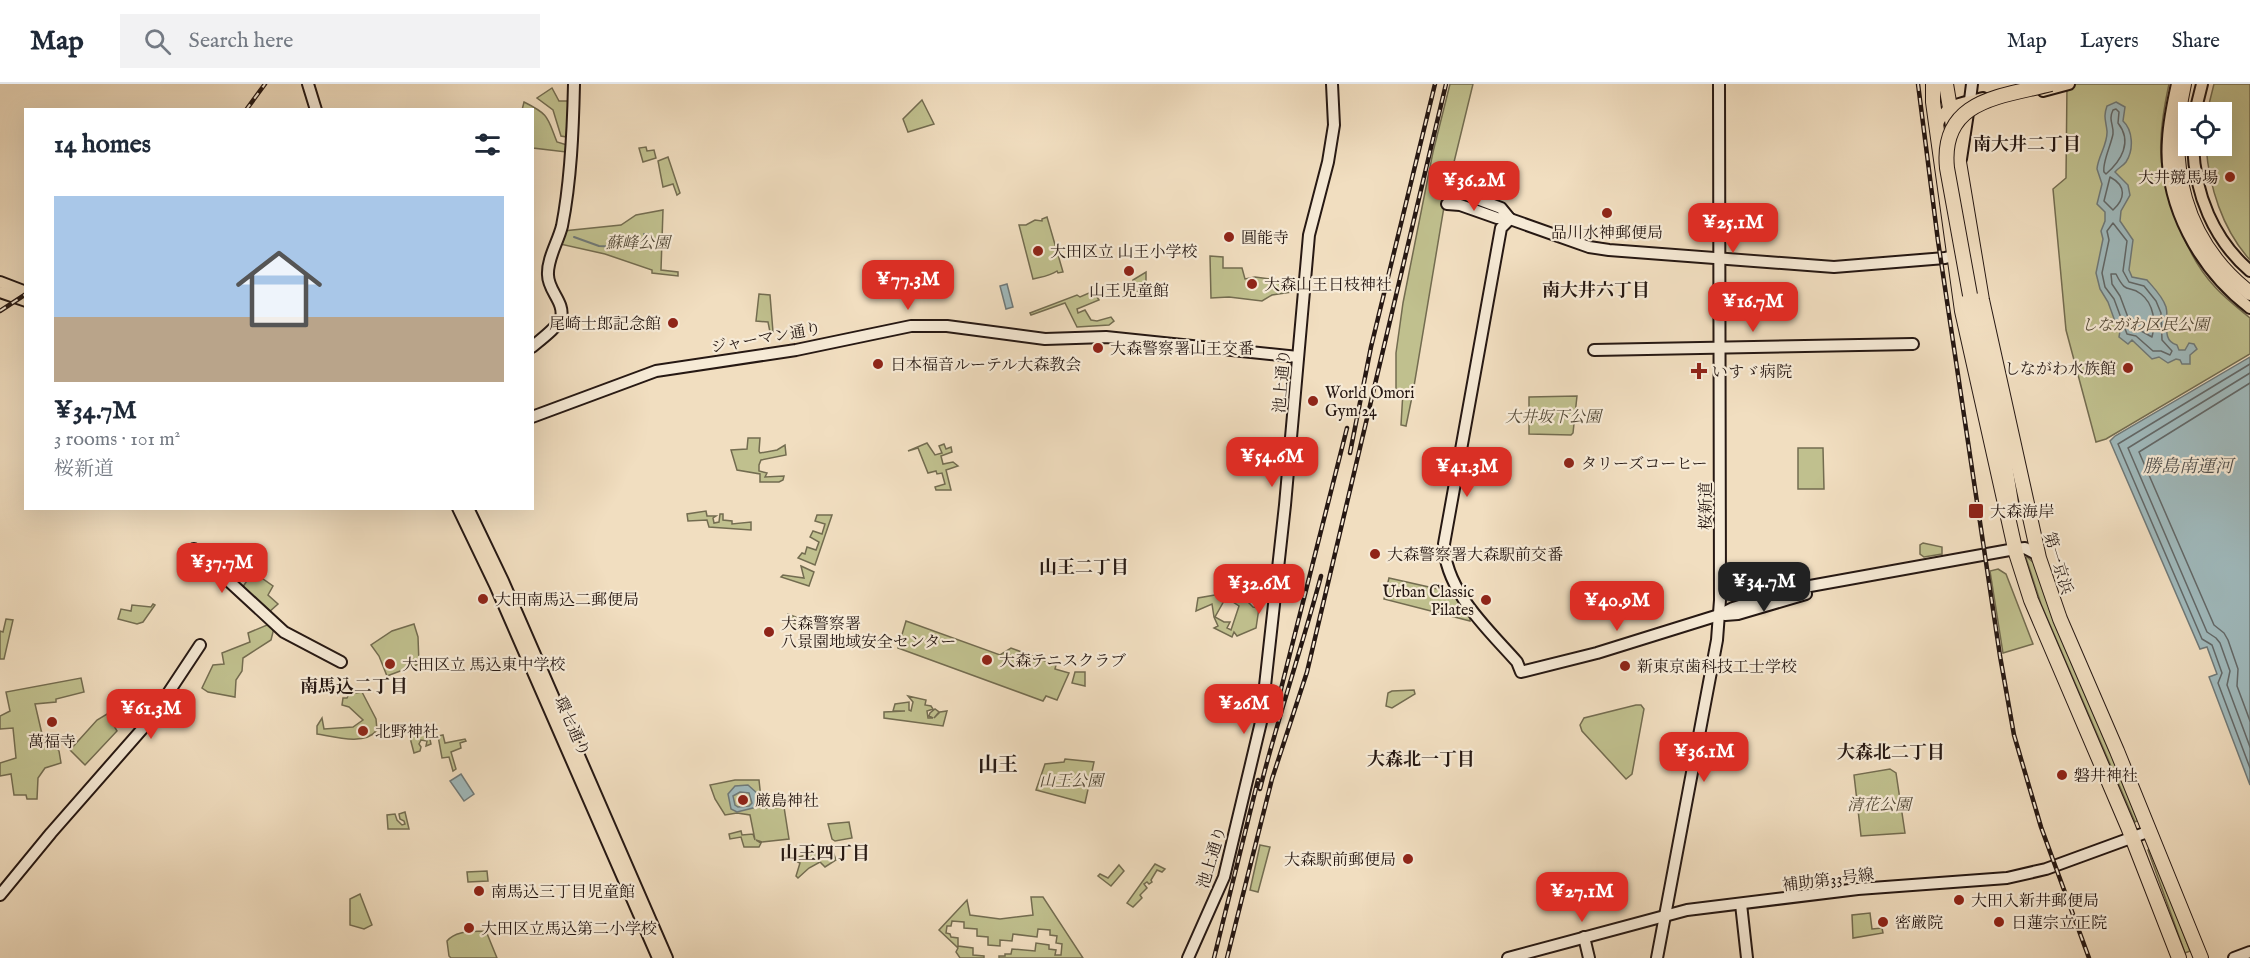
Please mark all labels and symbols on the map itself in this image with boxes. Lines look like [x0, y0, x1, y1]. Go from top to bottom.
district label: 南大井二丁目 [1973, 134, 2081, 157]
pin: ¥36.2M [1425, 161, 1523, 212]
place label: 大井競馬場 [2138, 169, 2218, 189]
marker: 大井競馬場 [2223, 170, 2237, 184]
pin: ¥25.1M [1684, 203, 1782, 254]
marker: 品川水神郵便局 [1600, 206, 1614, 220]
place label: 品川水神郵便局 [1551, 224, 1663, 244]
place label: 圓能寺 [1241, 229, 1289, 249]
marker: 圓能寺 [1222, 230, 1236, 244]
park label: 蘇峰公園 [606, 234, 673, 254]
place label: 大田区立 山王小学校 [1050, 243, 1198, 263]
marker: 大田区立 山王小学校 [1031, 244, 1045, 258]
pin: ¥77.3M [859, 260, 957, 311]
marker: 山王児童館 [1122, 264, 1136, 278]
place label: 大森山王日枝神社 [1264, 276, 1392, 296]
marker: 大森山王日枝神社 [1245, 277, 1259, 291]
district label: 南大井六丁目 [1542, 280, 1650, 303]
place label: 山王児童館 [1089, 282, 1169, 302]
pin: ¥16.7M [1704, 282, 1802, 333]
place label: 尾崎士郎記念館 [549, 315, 661, 335]
marker: 尾崎士郎記念館 [666, 316, 680, 330]
park label: しながわ区民公園 [2081, 316, 2212, 336]
street label: ジャーマン通り [710, 319, 823, 359]
place label: 大森警察署山王交番 [1110, 340, 1254, 360]
marker: 大森警察署山王交番 [1091, 341, 1105, 355]
street label: 池上通り [1270, 348, 1296, 414]
place label: 日本福音ルーテル大森教会 [890, 356, 1081, 376]
marker: 日本福音ルーテル大森教会 [871, 357, 885, 371]
place label: しながわ水族館 [2004, 360, 2116, 380]
marker: しながわ水族館 [2121, 361, 2135, 375]
marker: いすゞ病院 [1690, 362, 1708, 380]
place label: いすゞ病院 [1712, 363, 1792, 383]
place label: World Omori Gym 24 [1325, 384, 1415, 422]
marker: World Omori Gym 24 [1306, 394, 1320, 408]
park label: 大井坂下公園 [1505, 408, 1604, 428]
pin: ¥54.6M [1223, 437, 1321, 488]
pin: ¥41.3M [1418, 447, 1516, 498]
place label: タリーズコーヒー [1581, 455, 1708, 475]
marker: タリーズコーヒー [1562, 456, 1576, 470]
water label: 勝島南運河 [2143, 456, 2236, 479]
street label: 桜新道 [1697, 482, 1717, 530]
marker: 大森海岸 [1967, 502, 1985, 520]
place label: 大森海岸 [1990, 503, 2054, 523]
street label: 第一京浜 [2038, 530, 2076, 597]
pin: ¥37.7M [173, 543, 271, 594]
place label: 大森警察署大森駅前交番 [1387, 546, 1563, 566]
marker: 大森警察署大森駅前交番 [1368, 547, 1382, 561]
district label: 山王二丁目 [1039, 557, 1129, 580]
pin: ¥34.7M [1715, 562, 1813, 613]
pin: ¥32.6M [1210, 564, 1308, 615]
pin: ¥40.9M [1568, 581, 1666, 632]
place label: Urban Classic Pilates [1382, 583, 1474, 621]
place label: 大田南馬込二郵便局 [495, 591, 639, 611]
marker: 大田南馬込二郵便局 [476, 592, 490, 606]
marker: Urban Classic Pilates [1479, 593, 1493, 607]
place label: 大森警察署 八景園地域安全センター [781, 615, 956, 653]
marker: 大森警察署 八景園地域安全センター [762, 625, 776, 639]
place label: 大森テニスクラブ [999, 652, 1126, 672]
marker: 大森テニスクラブ [980, 653, 994, 667]
place label: 大田区立 馬込東中学校 [402, 656, 566, 676]
marker: 大田区立 馬込東中学校 [383, 657, 397, 671]
place label: 新東京歯科技工士学校 [1637, 658, 1797, 678]
marker: 新東京歯科技工士学校 [1618, 659, 1632, 673]
district label: 南馬込二丁目 [300, 676, 408, 699]
pin: ¥26M [1208, 684, 1280, 735]
pin: ¥61.3M [102, 689, 200, 740]
street label: 環七通り [549, 694, 593, 760]
marker: 萬福寺 [45, 715, 59, 729]
place label: 北野神社 [375, 723, 439, 743]
marker: 北野神社 [356, 724, 370, 738]
pin: ¥36.1M [1655, 732, 1753, 783]
place label: 萬福寺 [28, 733, 76, 753]
district label: 大森北二丁目 [1837, 742, 1945, 765]
district label: 大森北一丁目 [1367, 749, 1475, 772]
district label: 山王 [978, 753, 1018, 778]
place label: 磐井神社 [2074, 767, 2138, 787]
marker: 磐井神社 [2055, 768, 2069, 782]
park label: 山王公園 [1039, 772, 1106, 792]
place label: 厳島神社 [755, 792, 819, 812]
marker: 厳島神社 [736, 793, 750, 807]
park label: 清花公園 [1847, 796, 1914, 816]
street label: 池上通り [1194, 824, 1232, 891]
district label: 山王四丁目 [780, 843, 870, 866]
place label: 大森駅前郵便局 [1284, 851, 1396, 871]
marker: 大森駅前郵便局 [1401, 852, 1415, 866]
street label: 補助第33号線 [1781, 865, 1875, 897]
pin: ¥27.1M [1533, 872, 1631, 923]
place label: 南馬込三丁目児童館 [491, 883, 635, 903]
marker: 南馬込三丁目児童館 [472, 884, 486, 898]
place label: 大田入新井郵便局 [1971, 892, 2099, 912]
marker: 大田入新井郵便局 [1952, 893, 1966, 907]
place label: 密厳院 [1895, 914, 1943, 934]
place label: 日蓮宗立正院 [2011, 914, 2107, 934]
marker: 密厳院 [1876, 915, 1890, 929]
marker: 日蓮宗立正院 [1992, 915, 2006, 929]
place label: 大田区立馬込第二小学校 [481, 920, 657, 940]
marker: 大田区立馬込第二小学校 [462, 921, 476, 935]

